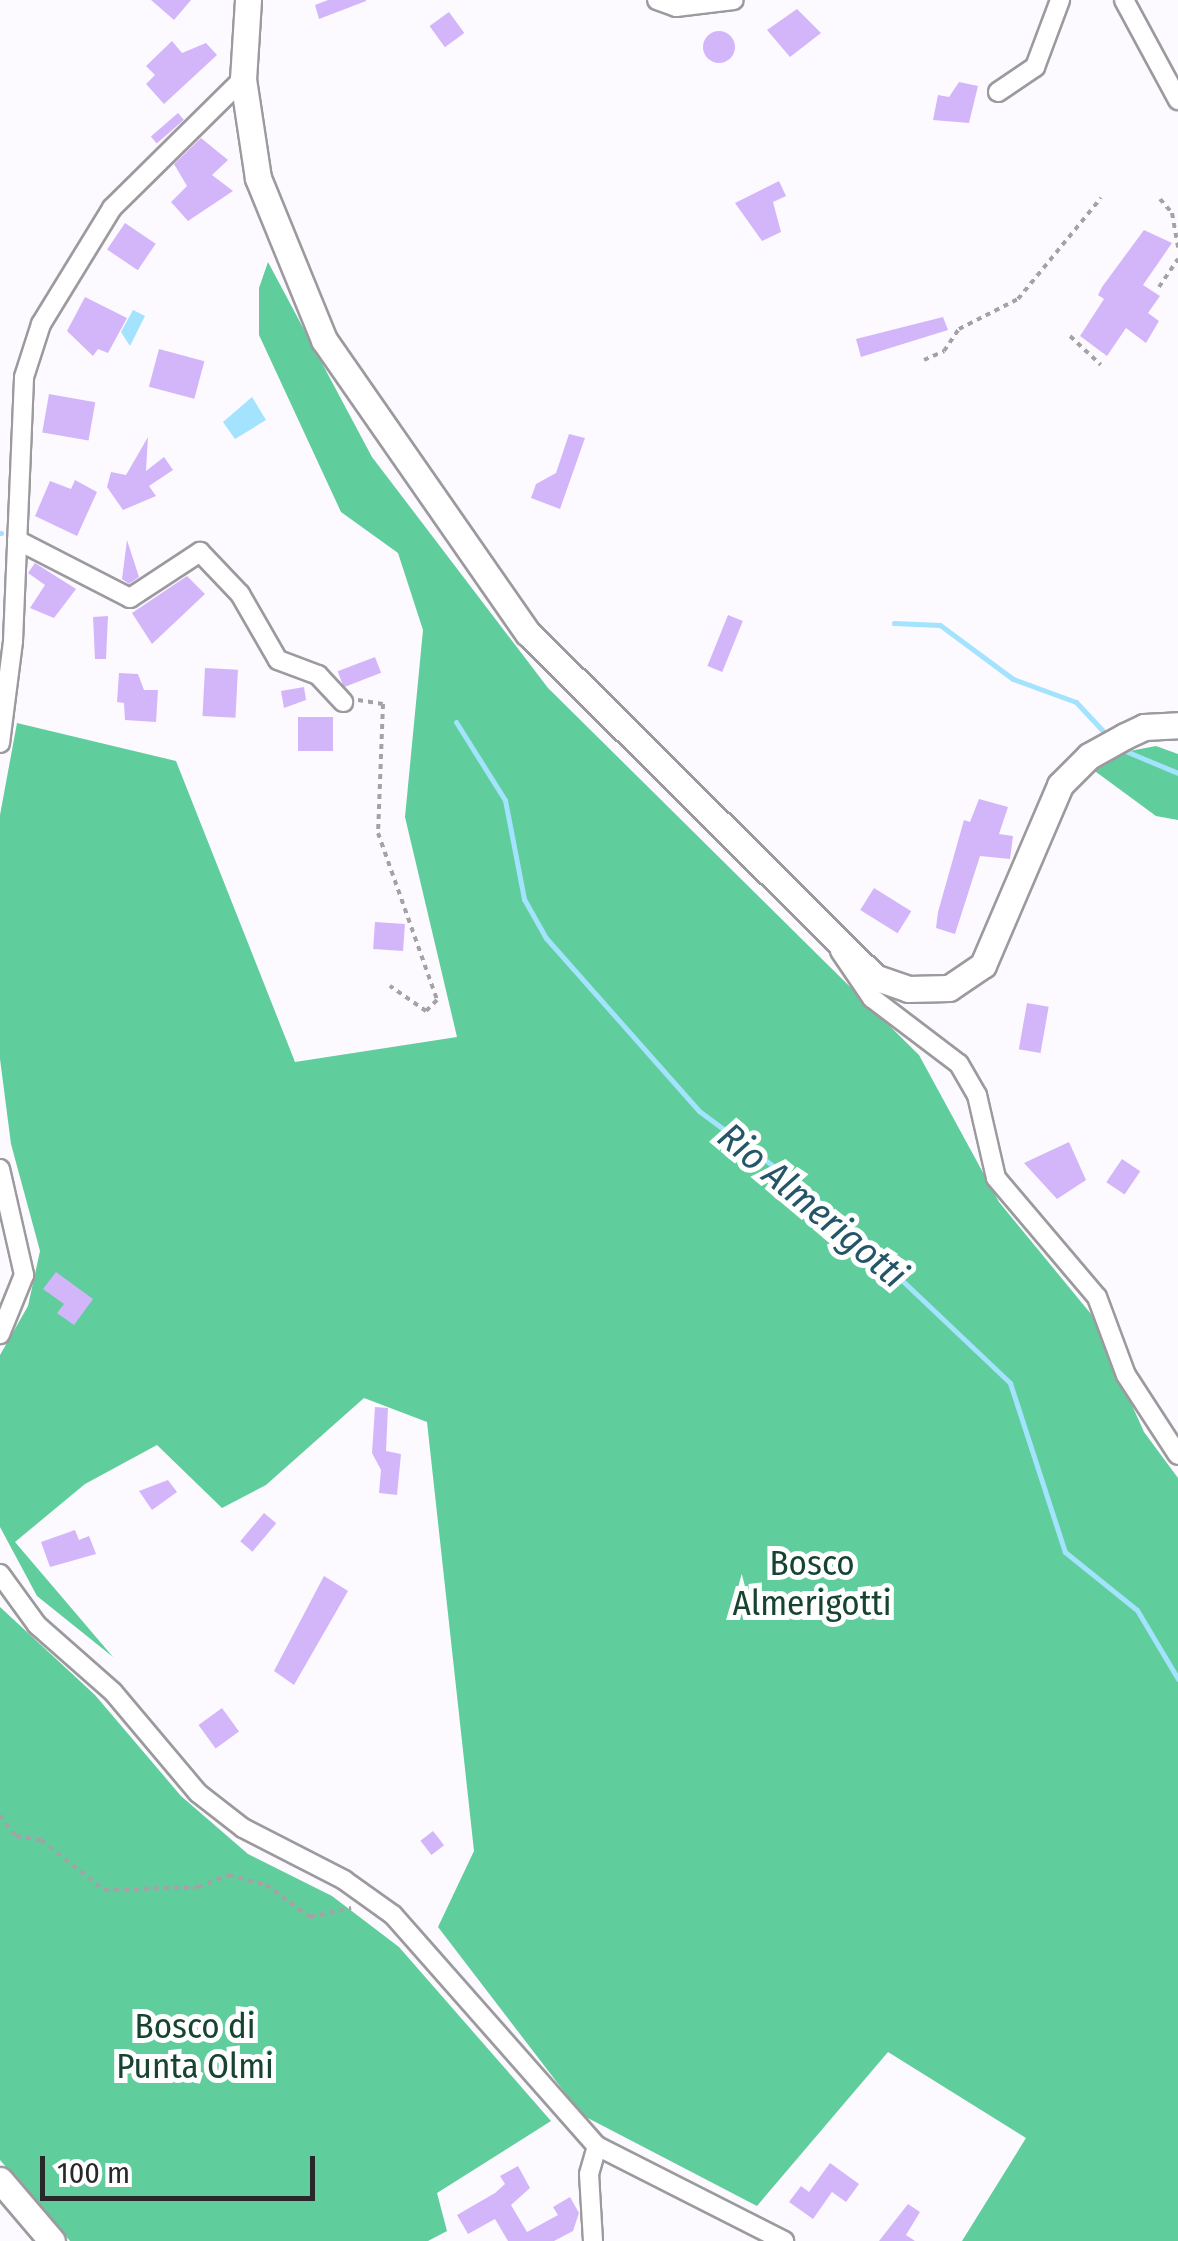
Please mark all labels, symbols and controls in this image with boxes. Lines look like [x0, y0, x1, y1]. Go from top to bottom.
water label: Rio Almerigotti [708, 1114, 916, 1298]
park label: Bosco Almerigotti [733, 1542, 891, 1624]
park label: Bosco di Punta Olmi [116, 2005, 274, 2087]
scale bar [45, 2136, 320, 2198]
text: 100 m [57, 2155, 130, 2191]

